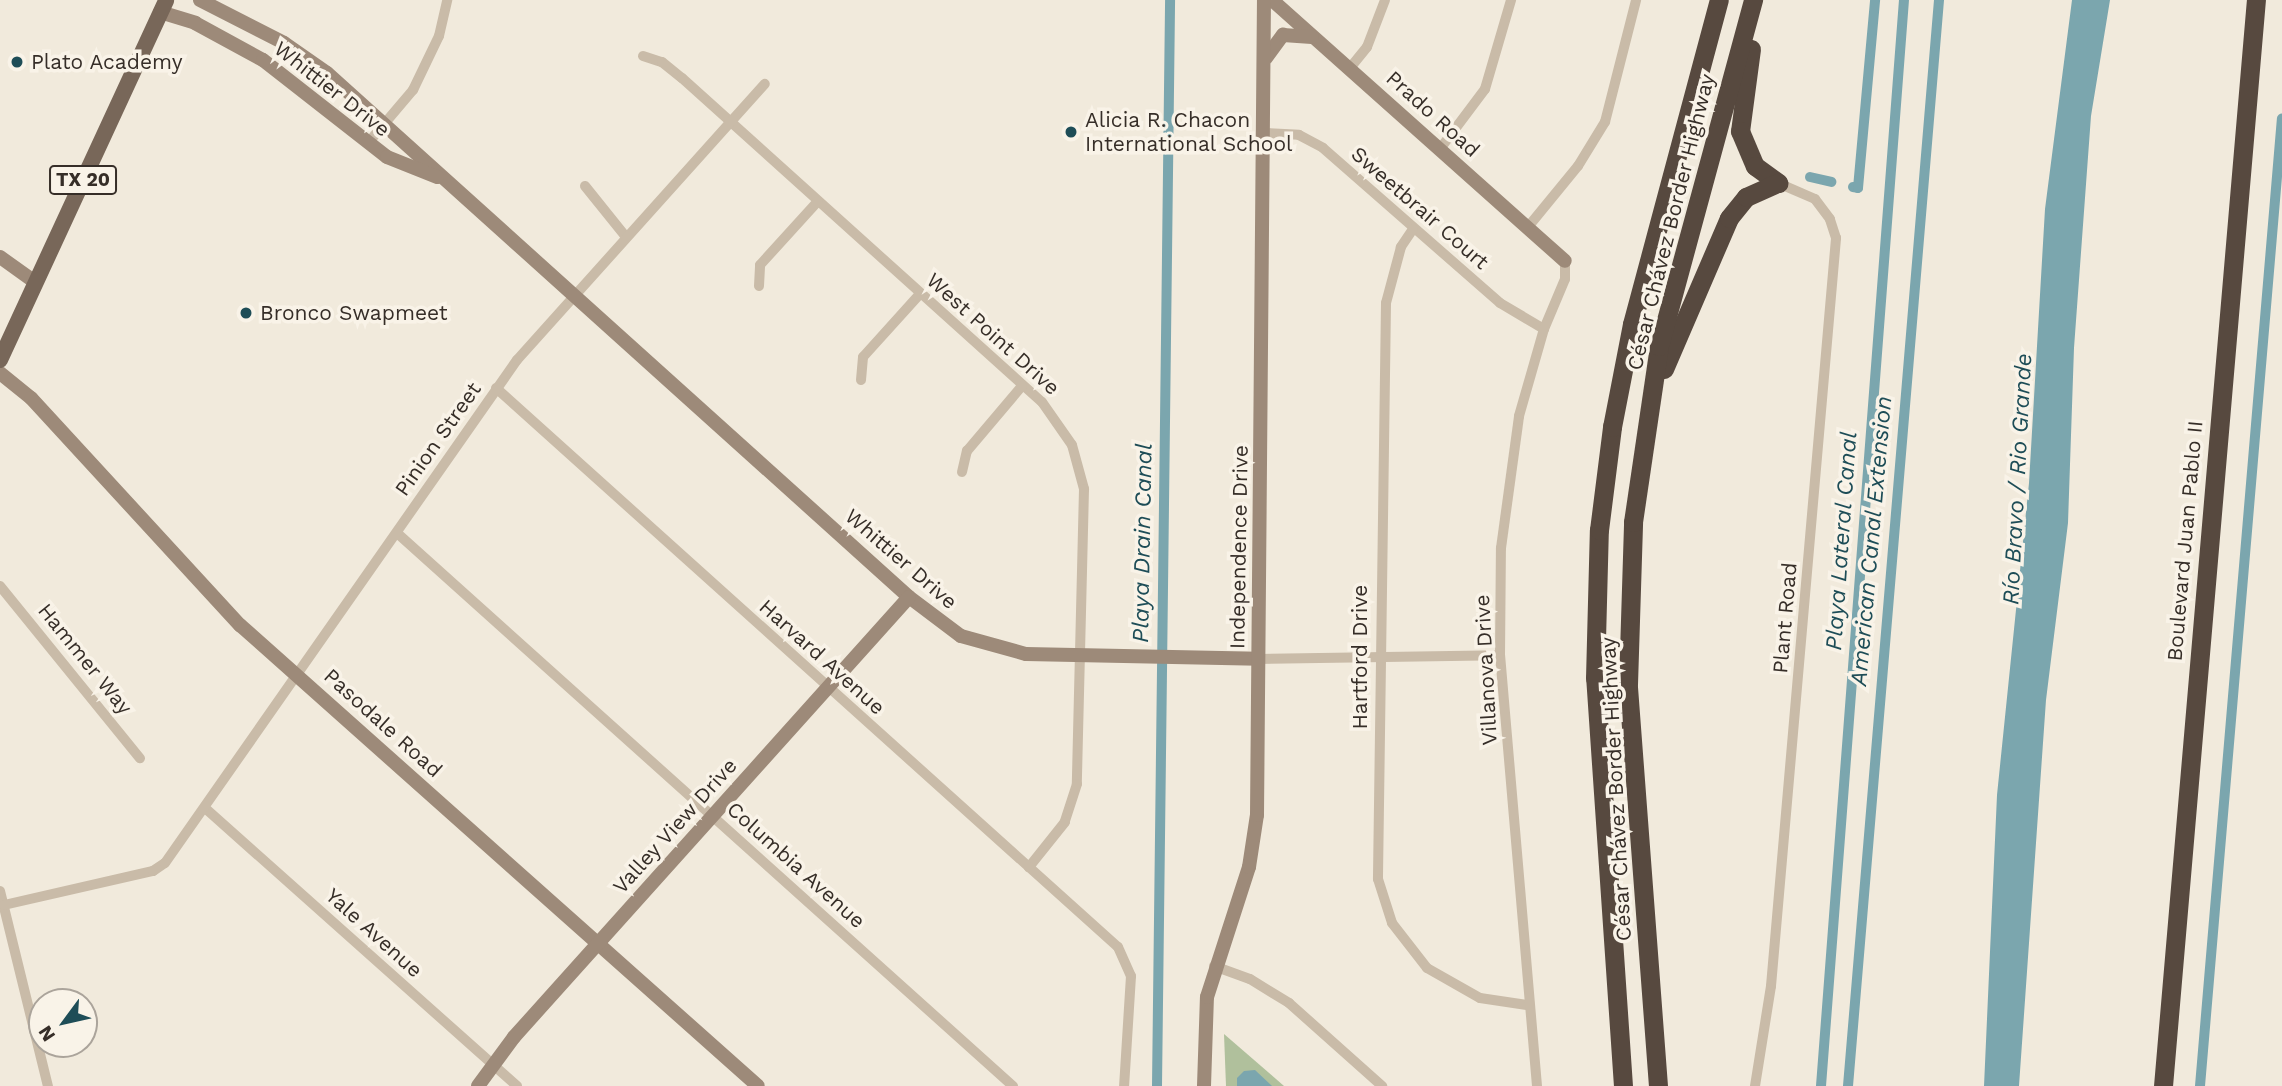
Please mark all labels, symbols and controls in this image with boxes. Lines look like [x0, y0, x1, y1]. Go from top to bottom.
street label: Whittier Drive [269, 36, 395, 142]
place label: Plato Academy [31, 49, 183, 75]
marker: Plato Academy [9, 54, 25, 70]
street label: Prado Road [1381, 65, 1485, 163]
street label: César Chávez Border Highway [1622, 71, 1720, 373]
place label: Alicia R. Chacon International School [1085, 107, 1293, 157]
marker: Alicia R. Chacon International School [1063, 124, 1079, 140]
street label: Sweetbrair Court [1346, 141, 1494, 275]
road number: TX 20 [48, 164, 118, 196]
street label: West Point Drive [921, 268, 1065, 400]
place label: Bronco Swapmeet [260, 300, 448, 326]
marker: Bronco Swapmeet [238, 305, 254, 321]
water label: Río Bravo / Rio Grande [1998, 352, 2038, 606]
street label: Pinion Street [390, 377, 486, 501]
water label: American Canal Extension [1846, 394, 1898, 688]
street label: Boulevard Juan Pablo II [2162, 419, 2208, 663]
water label: Playa Lateral Canal [1821, 430, 1863, 652]
water label: Playa Drain Canal [1127, 443, 1159, 643]
street label: Independence Drive [1225, 445, 1253, 649]
street label: Whittier Drive [840, 503, 962, 615]
street label: Plant Road [1768, 562, 1802, 674]
street label: Hartford Drive [1347, 585, 1373, 729]
street label: Harvard Avenue [754, 594, 890, 720]
street label: Villanova Drive [1469, 594, 1503, 746]
street label: Hammer Way [32, 598, 138, 720]
street label: César Chávez Border Highway [1595, 636, 1637, 942]
street label: Pasodale Road [319, 663, 447, 783]
street label: Valley View Drive [607, 753, 743, 899]
street label: Columbia Avenue [721, 796, 871, 934]
street label: Yale Avenue [320, 883, 428, 983]
north arrow [28, 988, 98, 1058]
text: N [33, 1021, 60, 1046]

